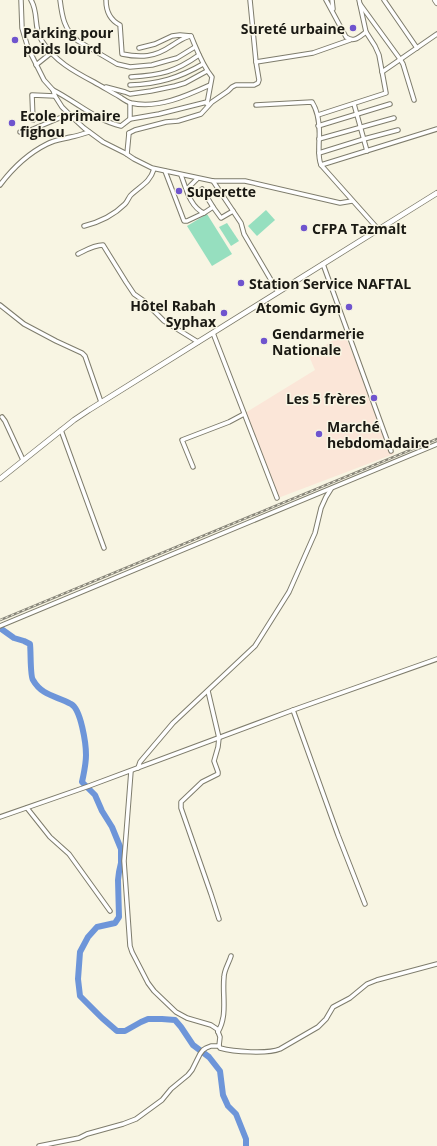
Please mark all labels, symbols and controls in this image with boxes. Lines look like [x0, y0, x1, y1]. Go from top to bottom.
place label: Sureté urbaine [241, 19, 345, 38]
place label: Parking pour poids lourd [23, 23, 114, 58]
marker: Sureté urbaine [348, 23, 358, 33]
marker: Parking pour poids lourd [10, 35, 20, 45]
place label: Ecole primaire fighou [20, 106, 120, 141]
marker: Ecole primaire fighou [7, 118, 17, 128]
place label: Superette [187, 182, 256, 201]
marker: Superette [174, 186, 184, 196]
place label: CFPA Tazmalt [312, 219, 407, 238]
marker: CFPA Tazmalt [299, 223, 309, 233]
place label: Station Service NAFTAL [249, 274, 411, 293]
marker: Station Service NAFTAL [236, 278, 246, 288]
place label: Hôtel Rabah Syphax [130, 296, 217, 331]
place label: Atomic Gym [256, 298, 341, 317]
marker: Atomic Gym [344, 302, 354, 312]
marker: Hôtel Rabah Syphax [219, 308, 229, 318]
place label: Gendarmerie Nationale [272, 324, 364, 359]
marker: Gendarmerie Nationale [259, 336, 269, 346]
place label: Les 5 frères [286, 389, 366, 408]
marker: Les 5 frères [369, 393, 379, 403]
place label: Marché hebdomadaire [327, 417, 429, 452]
marker: Marché hebdomadaire [314, 429, 324, 439]

